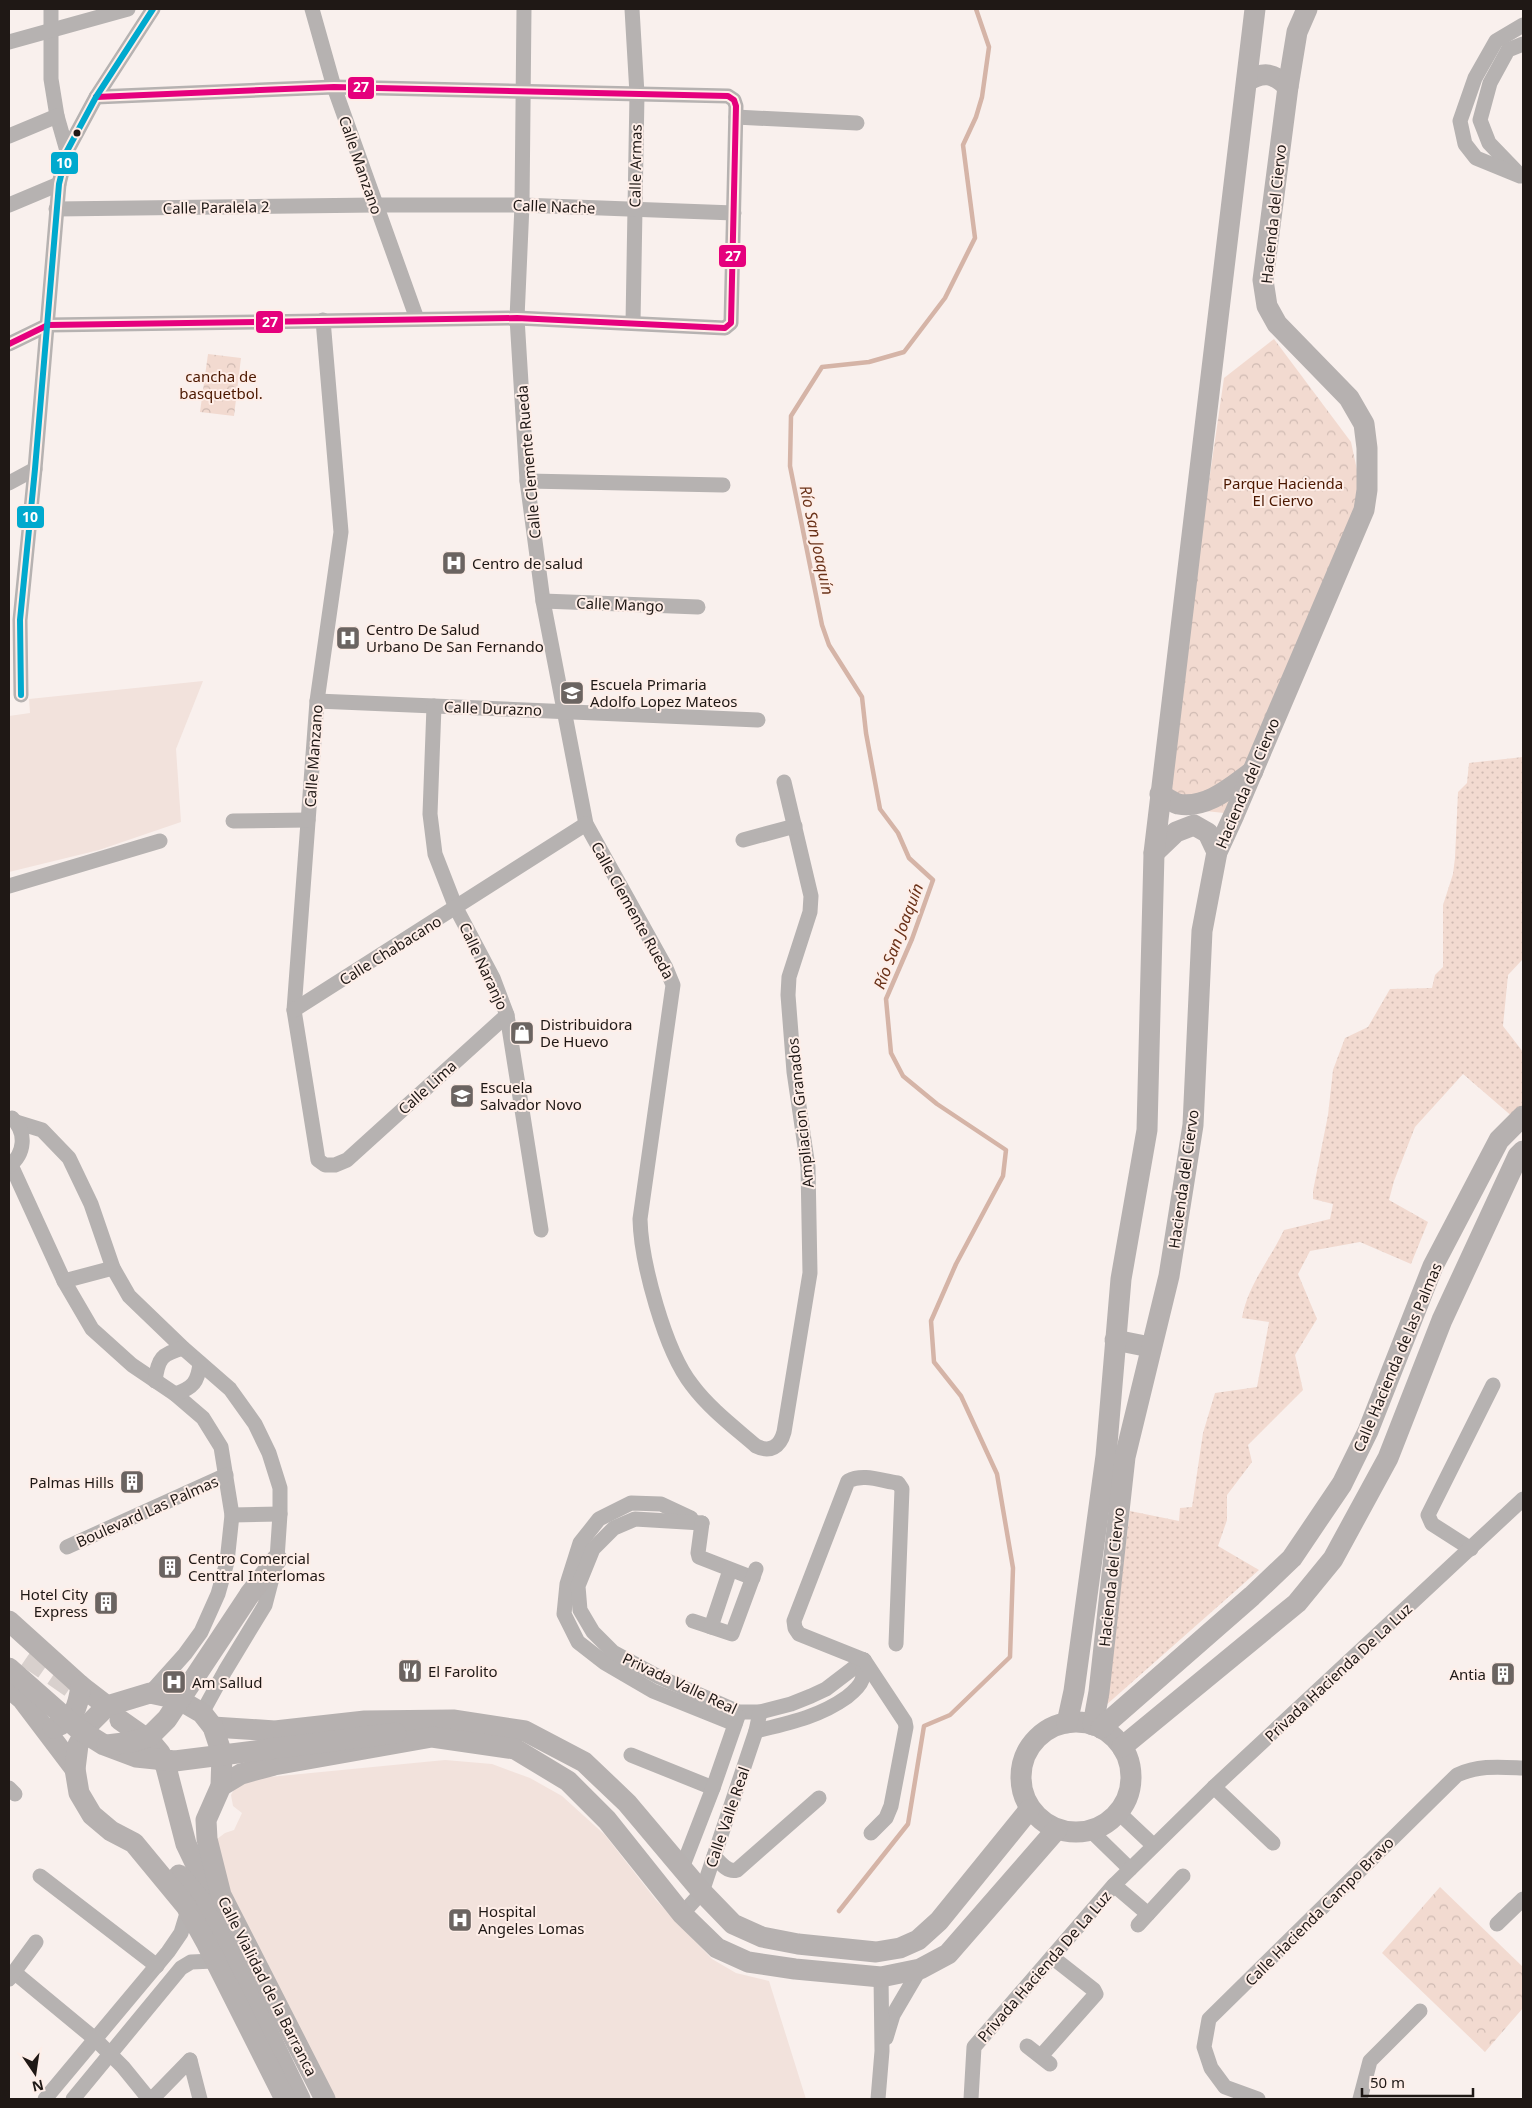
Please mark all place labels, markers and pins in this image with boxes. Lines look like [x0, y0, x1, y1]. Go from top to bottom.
unlabelled marker [72, 128, 82, 138]
hospital icon: Centro de salud [441, 550, 467, 576]
place label: Centro de salud [472, 553, 583, 573]
place label: Centro De Salud Urbano De San Fernando [366, 619, 544, 656]
hospital icon: Centro De Salud Urbano De San Fernando [335, 625, 361, 651]
place label: Escuela Primaria Adolfo Lopez Mateos [590, 674, 737, 711]
school or university icon: Escuela Primaria Adolfo Lopez Mateos [559, 680, 585, 706]
place label: Distribuidora De Huevo [540, 1014, 632, 1051]
shop icon: Distribuidora De Huevo [509, 1020, 535, 1046]
place label: Escuela Salvador Novo [480, 1077, 582, 1114]
school or university icon: Escuela Salvador Novo [449, 1083, 475, 1109]
building icon: Palmas Hills [119, 1469, 145, 1495]
place label: Palmas Hills [29, 1472, 114, 1492]
place label: Centro Comercial Centtral Interlomas [188, 1548, 325, 1585]
building icon: Centro Comercial Centtral Interlomas [157, 1554, 183, 1580]
place label: Hotel City Express [20, 1584, 88, 1621]
building icon: Hotel City Express [93, 1590, 119, 1616]
restaurant icon: El Farolito [397, 1658, 423, 1684]
place label: El Farolito [428, 1661, 498, 1681]
building icon: Antia [1490, 1661, 1516, 1687]
place label: Antia [1449, 1664, 1486, 1684]
hospital icon: Am Sallud [161, 1669, 187, 1695]
place label: Am Sallud [192, 1672, 262, 1692]
place label: Hospital Angeles Lomas [478, 1901, 585, 1938]
hospital icon: Hospital Angeles Lomas [447, 1907, 473, 1933]

